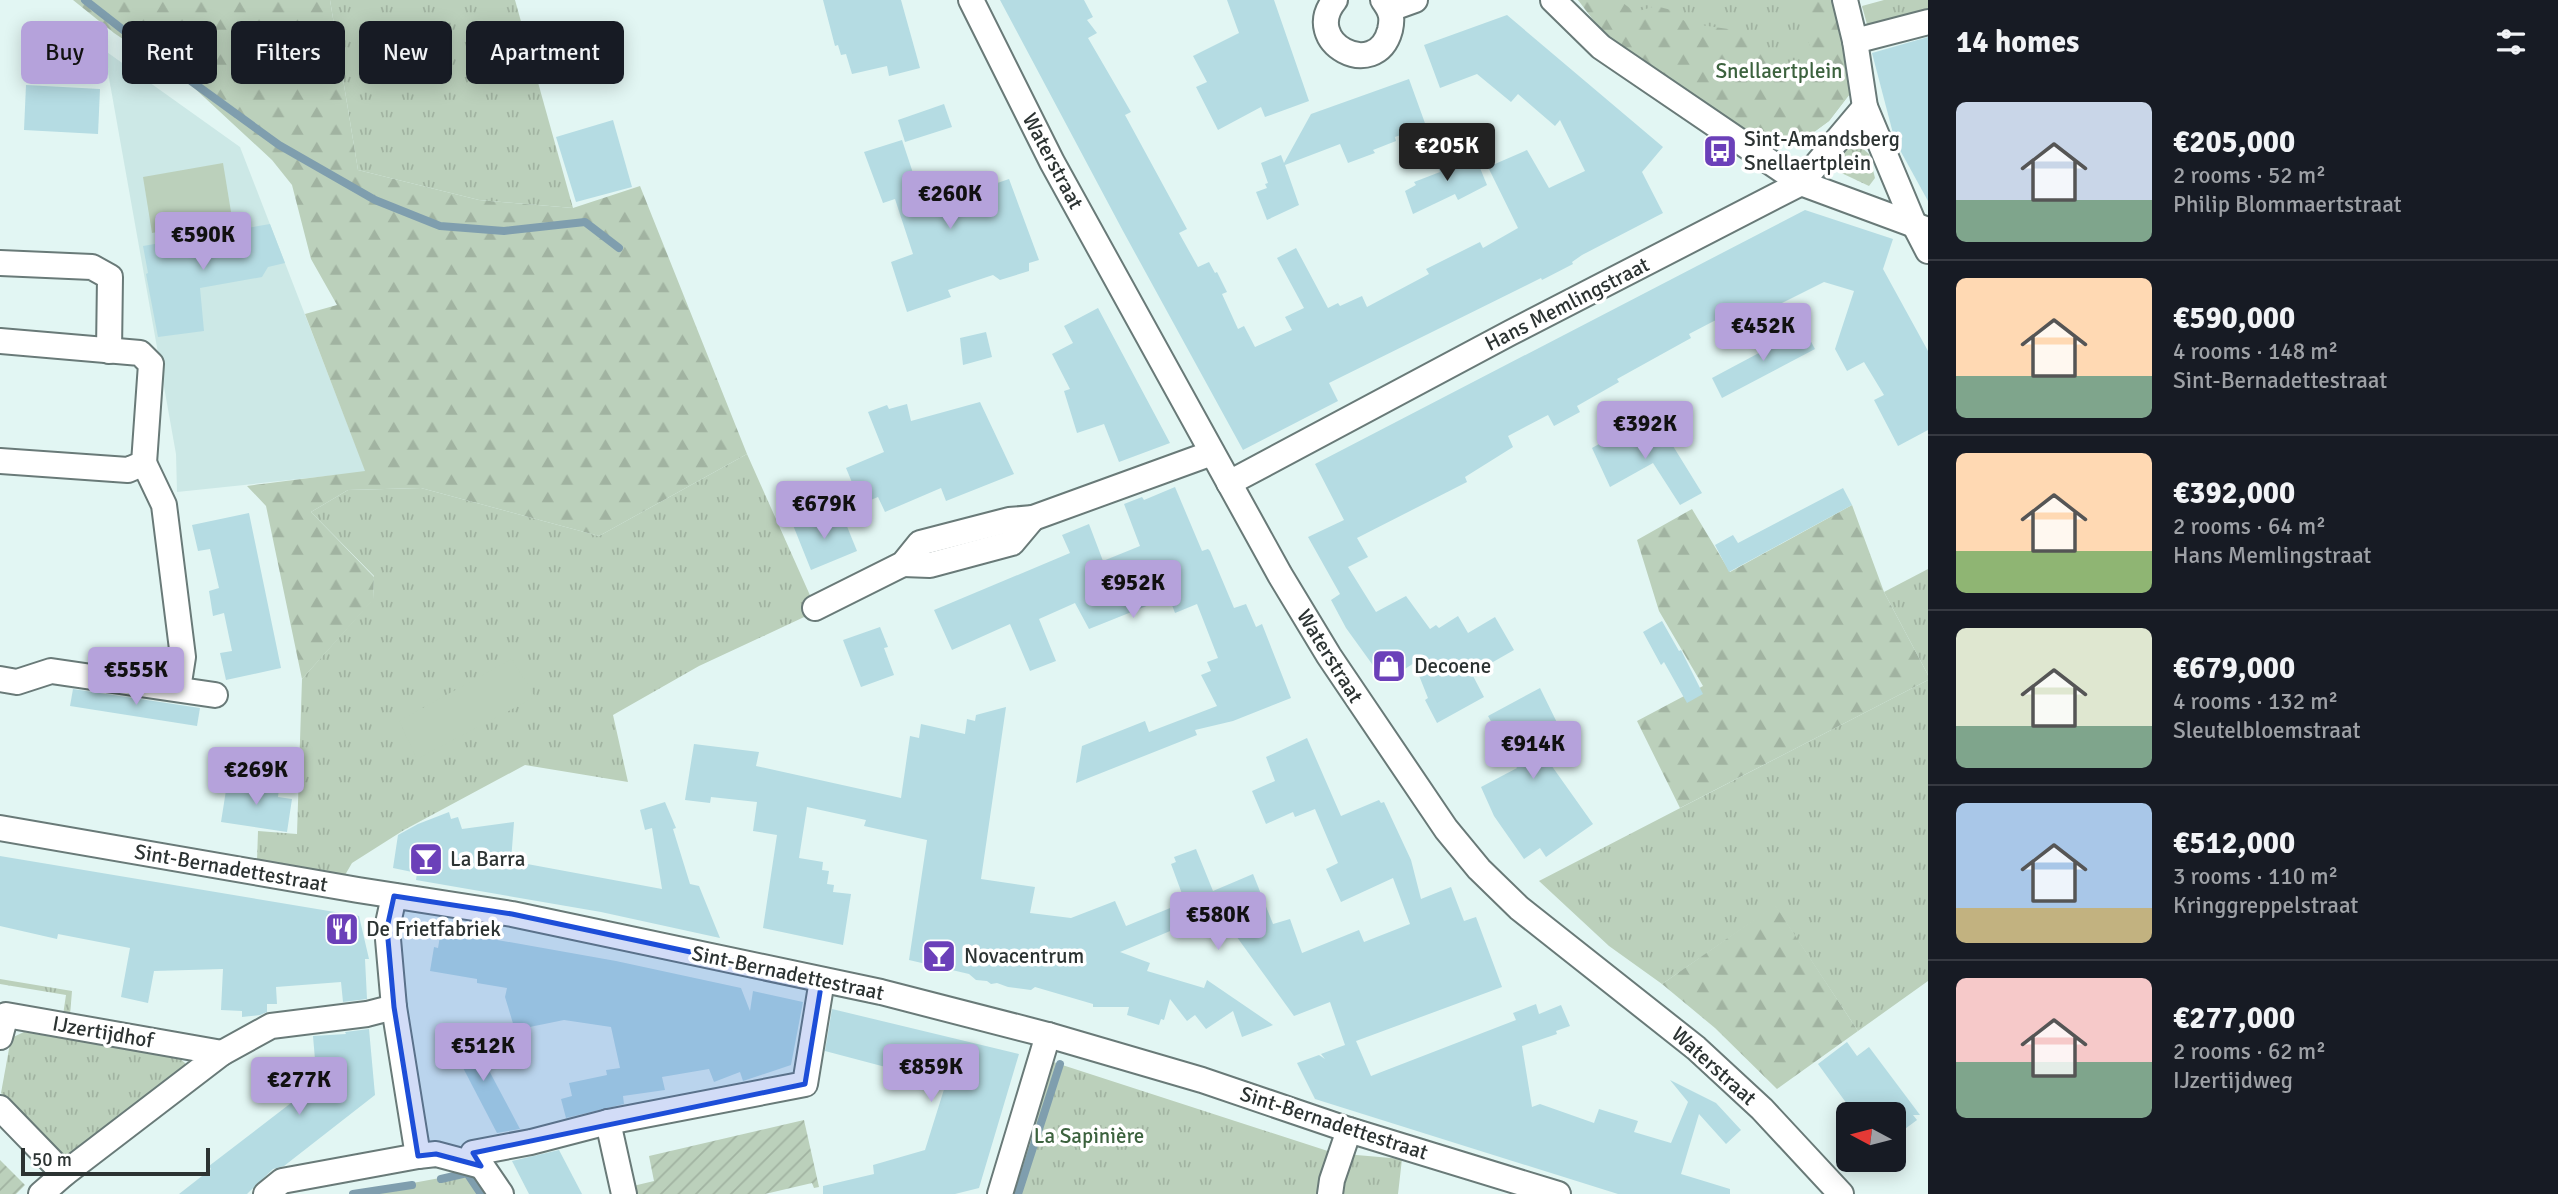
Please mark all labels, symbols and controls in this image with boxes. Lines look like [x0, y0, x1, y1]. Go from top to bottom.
chip: Buy [21, 21, 108, 84]
chip: Rent [122, 21, 217, 84]
chip: Filters [231, 21, 345, 84]
chip: New [359, 21, 452, 84]
chip: Apartment [466, 21, 624, 84]
icon: filters [2492, 23, 2530, 61]
text: 14 homes [1956, 24, 2079, 61]
park label: Snellaertplein [1715, 58, 1843, 84]
street label: Waterstraat [1017, 108, 1089, 214]
pin: €205K [1398, 124, 1496, 183]
text: €205,000 [2173, 124, 2295, 161]
place label: Sint-Amandsberg Snellaertplein [1744, 126, 1900, 176]
icon: home [2012, 130, 2096, 214]
text: €205K [1415, 131, 1479, 160]
bus stop icon: Sint-Amandsberg Snellaertplein [1701, 132, 1739, 170]
text: 2 rooms · 52 m² [2173, 161, 2326, 190]
pin: €260K [901, 172, 999, 231]
text: €260K [918, 179, 982, 208]
text: Philip Blommaertstraat [2173, 190, 2402, 219]
pin: €590K [154, 212, 252, 272]
text: €590K [171, 220, 235, 249]
street label: Hans Memlingstraat [1480, 251, 1654, 357]
text: €590,000 [2173, 300, 2295, 337]
pin: €452K [1714, 304, 1812, 363]
icon: home [2012, 306, 2096, 390]
text: €452K [1731, 311, 1795, 340]
text: 4 rooms · 148 m² [2173, 337, 2338, 366]
text: Sint-Bernadettestraat [2173, 366, 2387, 395]
pin: €392K [1596, 402, 1694, 461]
text: €392K [1613, 409, 1677, 438]
text: €392,000 [2173, 475, 2295, 512]
icon: home [2012, 481, 2096, 565]
pin: €679K [775, 482, 873, 541]
text: €679K [792, 489, 856, 518]
text: 2 rooms · 64 m² [2173, 512, 2326, 541]
text: Hans Memlingstraat [2173, 541, 2371, 570]
pin: €952K [1084, 560, 1182, 620]
text: €952K [1101, 568, 1165, 597]
street label: Waterstraat [1291, 604, 1369, 708]
shop icon: Decoene [1370, 647, 1408, 685]
pin: €555K [87, 648, 185, 707]
text: €679,000 [2173, 650, 2295, 687]
place label: Decoene [1414, 653, 1491, 679]
text: €555K [104, 655, 168, 684]
icon: home [2012, 656, 2096, 740]
text: 4 rooms · 132 m² [2173, 687, 2338, 716]
text: Sleutelbloemstraat [2173, 716, 2360, 745]
pin: €914K [1484, 722, 1582, 781]
text: €914K [1501, 729, 1565, 758]
pin: €269K [207, 748, 305, 807]
text: €269K [224, 755, 288, 784]
text: €512,000 [2173, 825, 2295, 862]
icon: home [2012, 831, 2096, 915]
street label: Sint-Bernadettestraat [132, 838, 330, 898]
bar icon: La Barra [407, 840, 445, 878]
place label: La Barra [450, 846, 525, 872]
text: 3 rooms · 110 m² [2173, 862, 2338, 891]
text: Kringgreppelstraat [2173, 891, 2358, 920]
pin: €580K [1169, 892, 1267, 952]
text: €580K [1186, 900, 1250, 929]
restaurant icon: De Frietfabriek [323, 910, 361, 948]
place label: De Frietfabriek [366, 916, 501, 942]
bar icon: Novacentrum [920, 937, 958, 975]
street label: Sint-Bernadettestraat [690, 940, 886, 1006]
place label: Novacentrum [964, 943, 1084, 969]
text: €277,000 [2173, 1000, 2295, 1037]
icon: home [2012, 1006, 2096, 1090]
street label: IJzertijdhof [50, 1010, 157, 1054]
street label: Waterstraat [1666, 1021, 1762, 1111]
pin: €512K [434, 1024, 532, 1083]
text: €512K [451, 1031, 515, 1060]
text: 2 rooms · 62 m² [2173, 1037, 2326, 1066]
pin: €859K [882, 1044, 980, 1104]
text: €859K [899, 1052, 963, 1081]
pin: €277K [250, 1058, 348, 1117]
text: €277K [267, 1065, 331, 1094]
text: IJzertijdweg [2173, 1066, 2293, 1095]
street label: Sint-Bernadettestraat [1237, 1080, 1431, 1166]
north arrow [1836, 1102, 1906, 1172]
map controls [1836, 1102, 1906, 1172]
park label: La Sapinière [1034, 1123, 1144, 1149]
scale bar [21, 1145, 210, 1177]
text: 50 m [32, 1148, 72, 1172]

